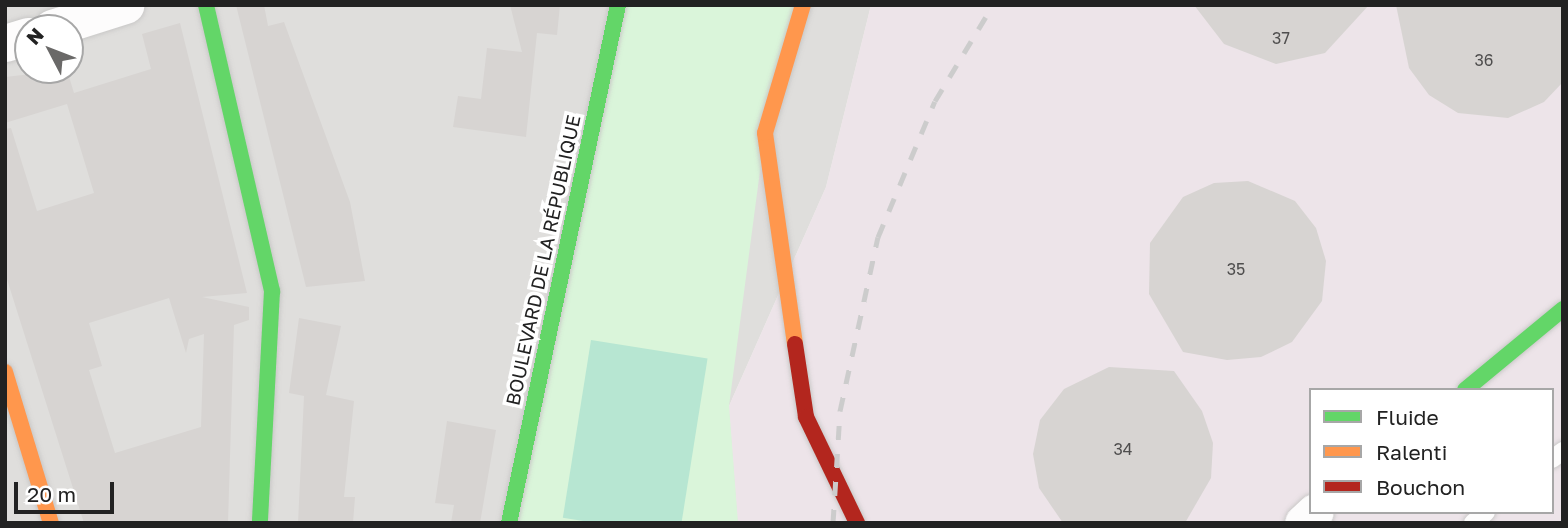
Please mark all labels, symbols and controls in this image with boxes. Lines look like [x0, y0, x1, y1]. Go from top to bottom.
north arrow [14, 14, 84, 84]
text: N [21, 23, 48, 49]
house number: 37 [1272, 28, 1290, 48]
house number: 36 [1474, 50, 1494, 70]
street label: BOULEVARD DE LA RÉPUBLIQUE [501, 113, 585, 407]
house number: 35 [1227, 259, 1245, 279]
legend [1309, 388, 1554, 514]
text: Fluide [1376, 404, 1439, 430]
house number: 34 [1113, 439, 1133, 459]
text: Ralenti [1376, 439, 1447, 465]
scale bar [18, 468, 117, 512]
text: Bouchon [1376, 474, 1465, 500]
text: 20 m [27, 481, 76, 507]

